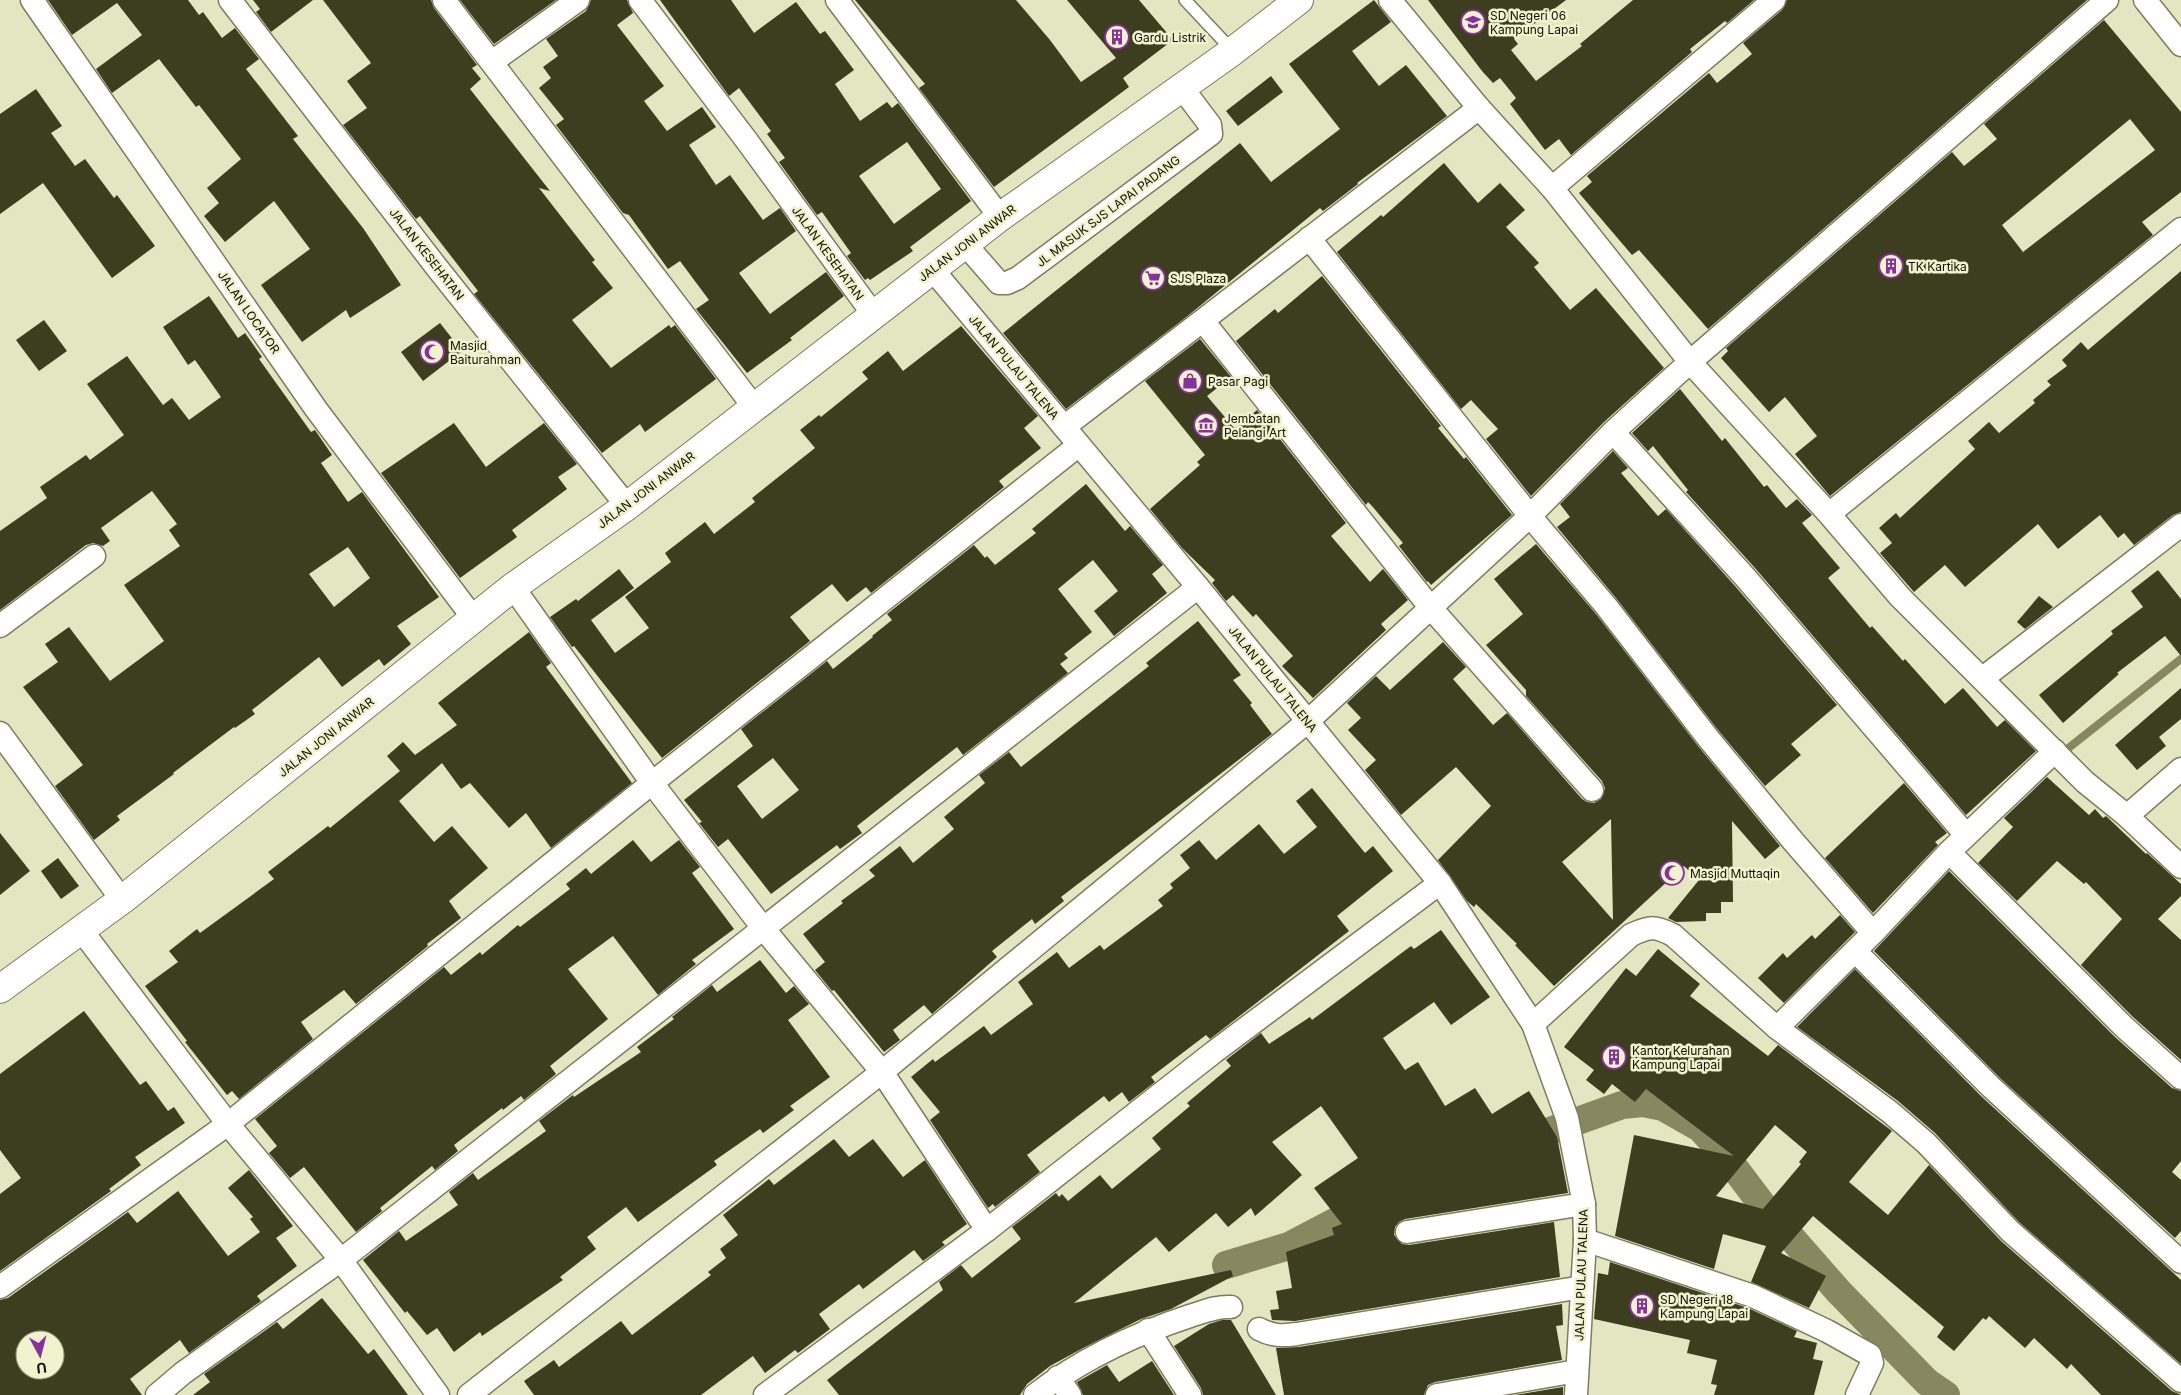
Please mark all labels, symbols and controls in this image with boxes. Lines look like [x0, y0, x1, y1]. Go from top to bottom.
place label: SD Negeri 06 Kampung Lapai [1490, 8, 1578, 37]
school or university icon: SD Negeri 06 Kampung Lapai [1460, 9, 1486, 35]
building icon: Gardu Listrik [1104, 24, 1130, 50]
place label: Gardu Listrik [1134, 30, 1206, 45]
street label: JL MASUK SJS LAPAI PADANG [1033, 152, 1183, 270]
street label: JALAN JONI ANWAR [915, 201, 1019, 285]
street label: JALAN KESEHATAN [789, 203, 867, 303]
street label: JALAN KESEHATAN [386, 205, 468, 303]
building icon: TK Kartika [1878, 253, 1904, 279]
place label: TK Kartika [1908, 259, 1967, 274]
supermarket icon: SJS Plaza [1140, 265, 1166, 291]
street label: JALAN LOCATOR [215, 268, 283, 357]
place label: SJS Plaza [1170, 271, 1226, 286]
street label: JALAN PULAU TALENA [966, 311, 1062, 423]
place label: Masjid Baiturahman [450, 338, 521, 367]
mosque icon: Masjid Baiturahman [419, 339, 445, 365]
shop icon: Pasar Pagi [1177, 368, 1203, 394]
place label: Pasar Pagi [1208, 374, 1268, 389]
place label: Jembatan Pelangi Art [1224, 411, 1286, 440]
museum icon: Jembatan Pelangi Art [1193, 412, 1219, 438]
street label: JALAN JONI ANWAR [594, 448, 698, 532]
street label: JALAN PULAU TALENA [1225, 623, 1321, 735]
street label: JALAN JONI ANWAR [275, 694, 377, 780]
mosque icon: Masjid Muttaqin [1659, 860, 1685, 886]
place label: Masjid Muttaqin [1690, 866, 1780, 881]
place label: Kantor Kelurahan Kampung Lapai [1632, 1043, 1730, 1072]
building icon: Kantor Kelurahan Kampung Lapai [1601, 1044, 1627, 1070]
street label: JALAN PULAU TALENA [1571, 1209, 1591, 1341]
place label: SD Negeri 18 Kampung Lapai [1660, 1292, 1748, 1321]
building icon: SD Negeri 18 Kampung Lapai [1629, 1293, 1655, 1319]
north arrow [15, 1330, 65, 1380]
text: U [36, 1359, 48, 1377]

